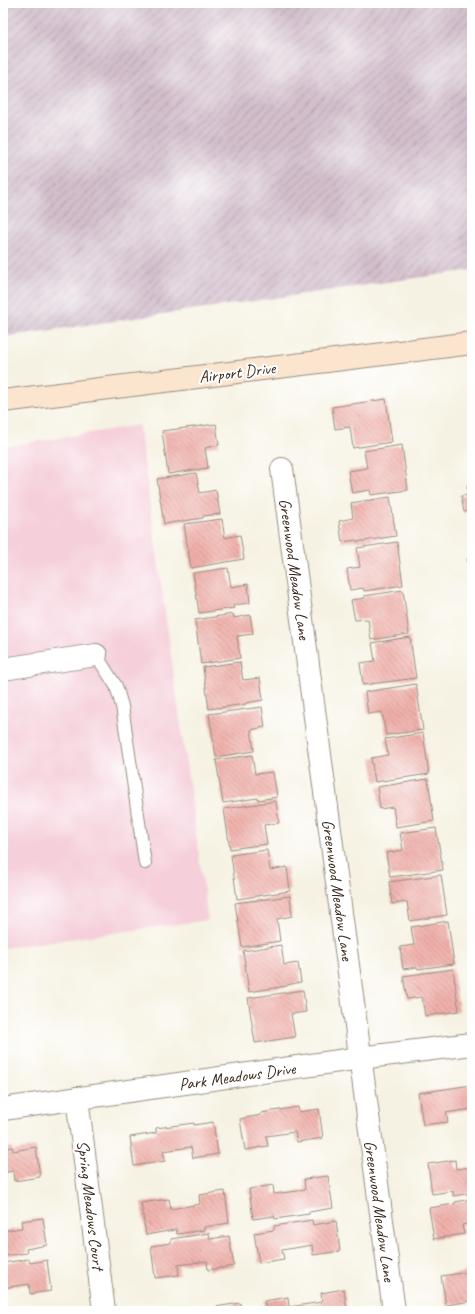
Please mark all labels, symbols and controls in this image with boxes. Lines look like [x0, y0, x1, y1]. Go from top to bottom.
street label: Airport Drive [198, 357, 278, 388]
street label: Greenwood Meadow Lane [274, 497, 315, 642]
street label: Greenwood Meadow Lane [317, 818, 358, 963]
street label: Park Meadows Drive [178, 1058, 298, 1095]
street label: Spring Meadows Court [72, 1139, 109, 1273]
street label: Greenwood Meadow Lane [359, 1139, 400, 1284]

